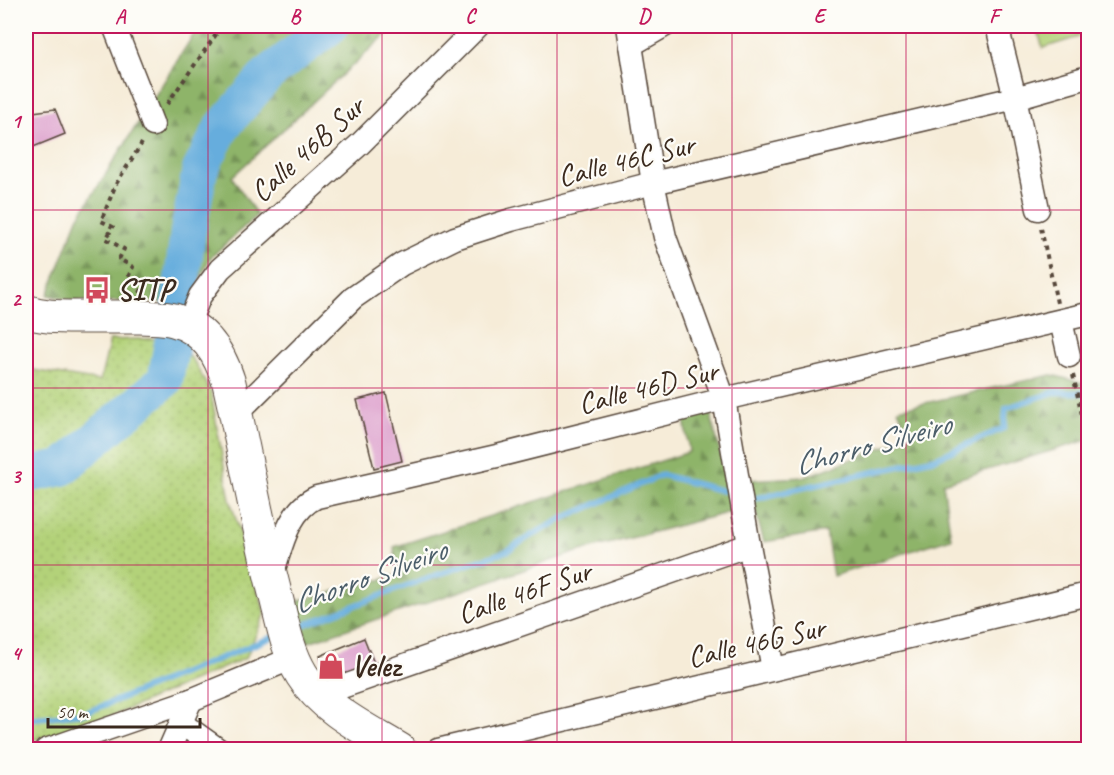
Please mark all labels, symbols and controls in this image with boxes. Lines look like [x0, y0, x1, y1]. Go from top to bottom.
text: A [115, 4, 127, 29]
text: B [290, 4, 302, 29]
text: C [465, 4, 477, 29]
text: D [638, 4, 652, 29]
text: E [814, 4, 828, 29]
text: F [989, 4, 1003, 29]
street label: Calle 46B Sur [242, 86, 374, 210]
text: 1 [12, 109, 23, 134]
street label: Calle 46C Sur [554, 124, 701, 195]
place label: SITP [117, 271, 177, 309]
bus stop icon: SITP [82, 275, 112, 305]
text: 2 [12, 287, 23, 312]
street label: Calle 46D Sur [574, 351, 725, 423]
water label: Chorro Silveiro [789, 403, 958, 485]
text: 3 [12, 464, 23, 489]
water label: Chorro Silveiro [287, 528, 455, 623]
street label: Calle 46F Sur [452, 550, 599, 633]
street label: Calle 46G Sur [684, 607, 831, 676]
text: 4 [12, 641, 24, 666]
place label: Velez [351, 647, 403, 685]
shop icon: Velez [316, 651, 346, 681]
scale bar [48, 691, 200, 729]
text: 50 m [57, 701, 90, 723]

